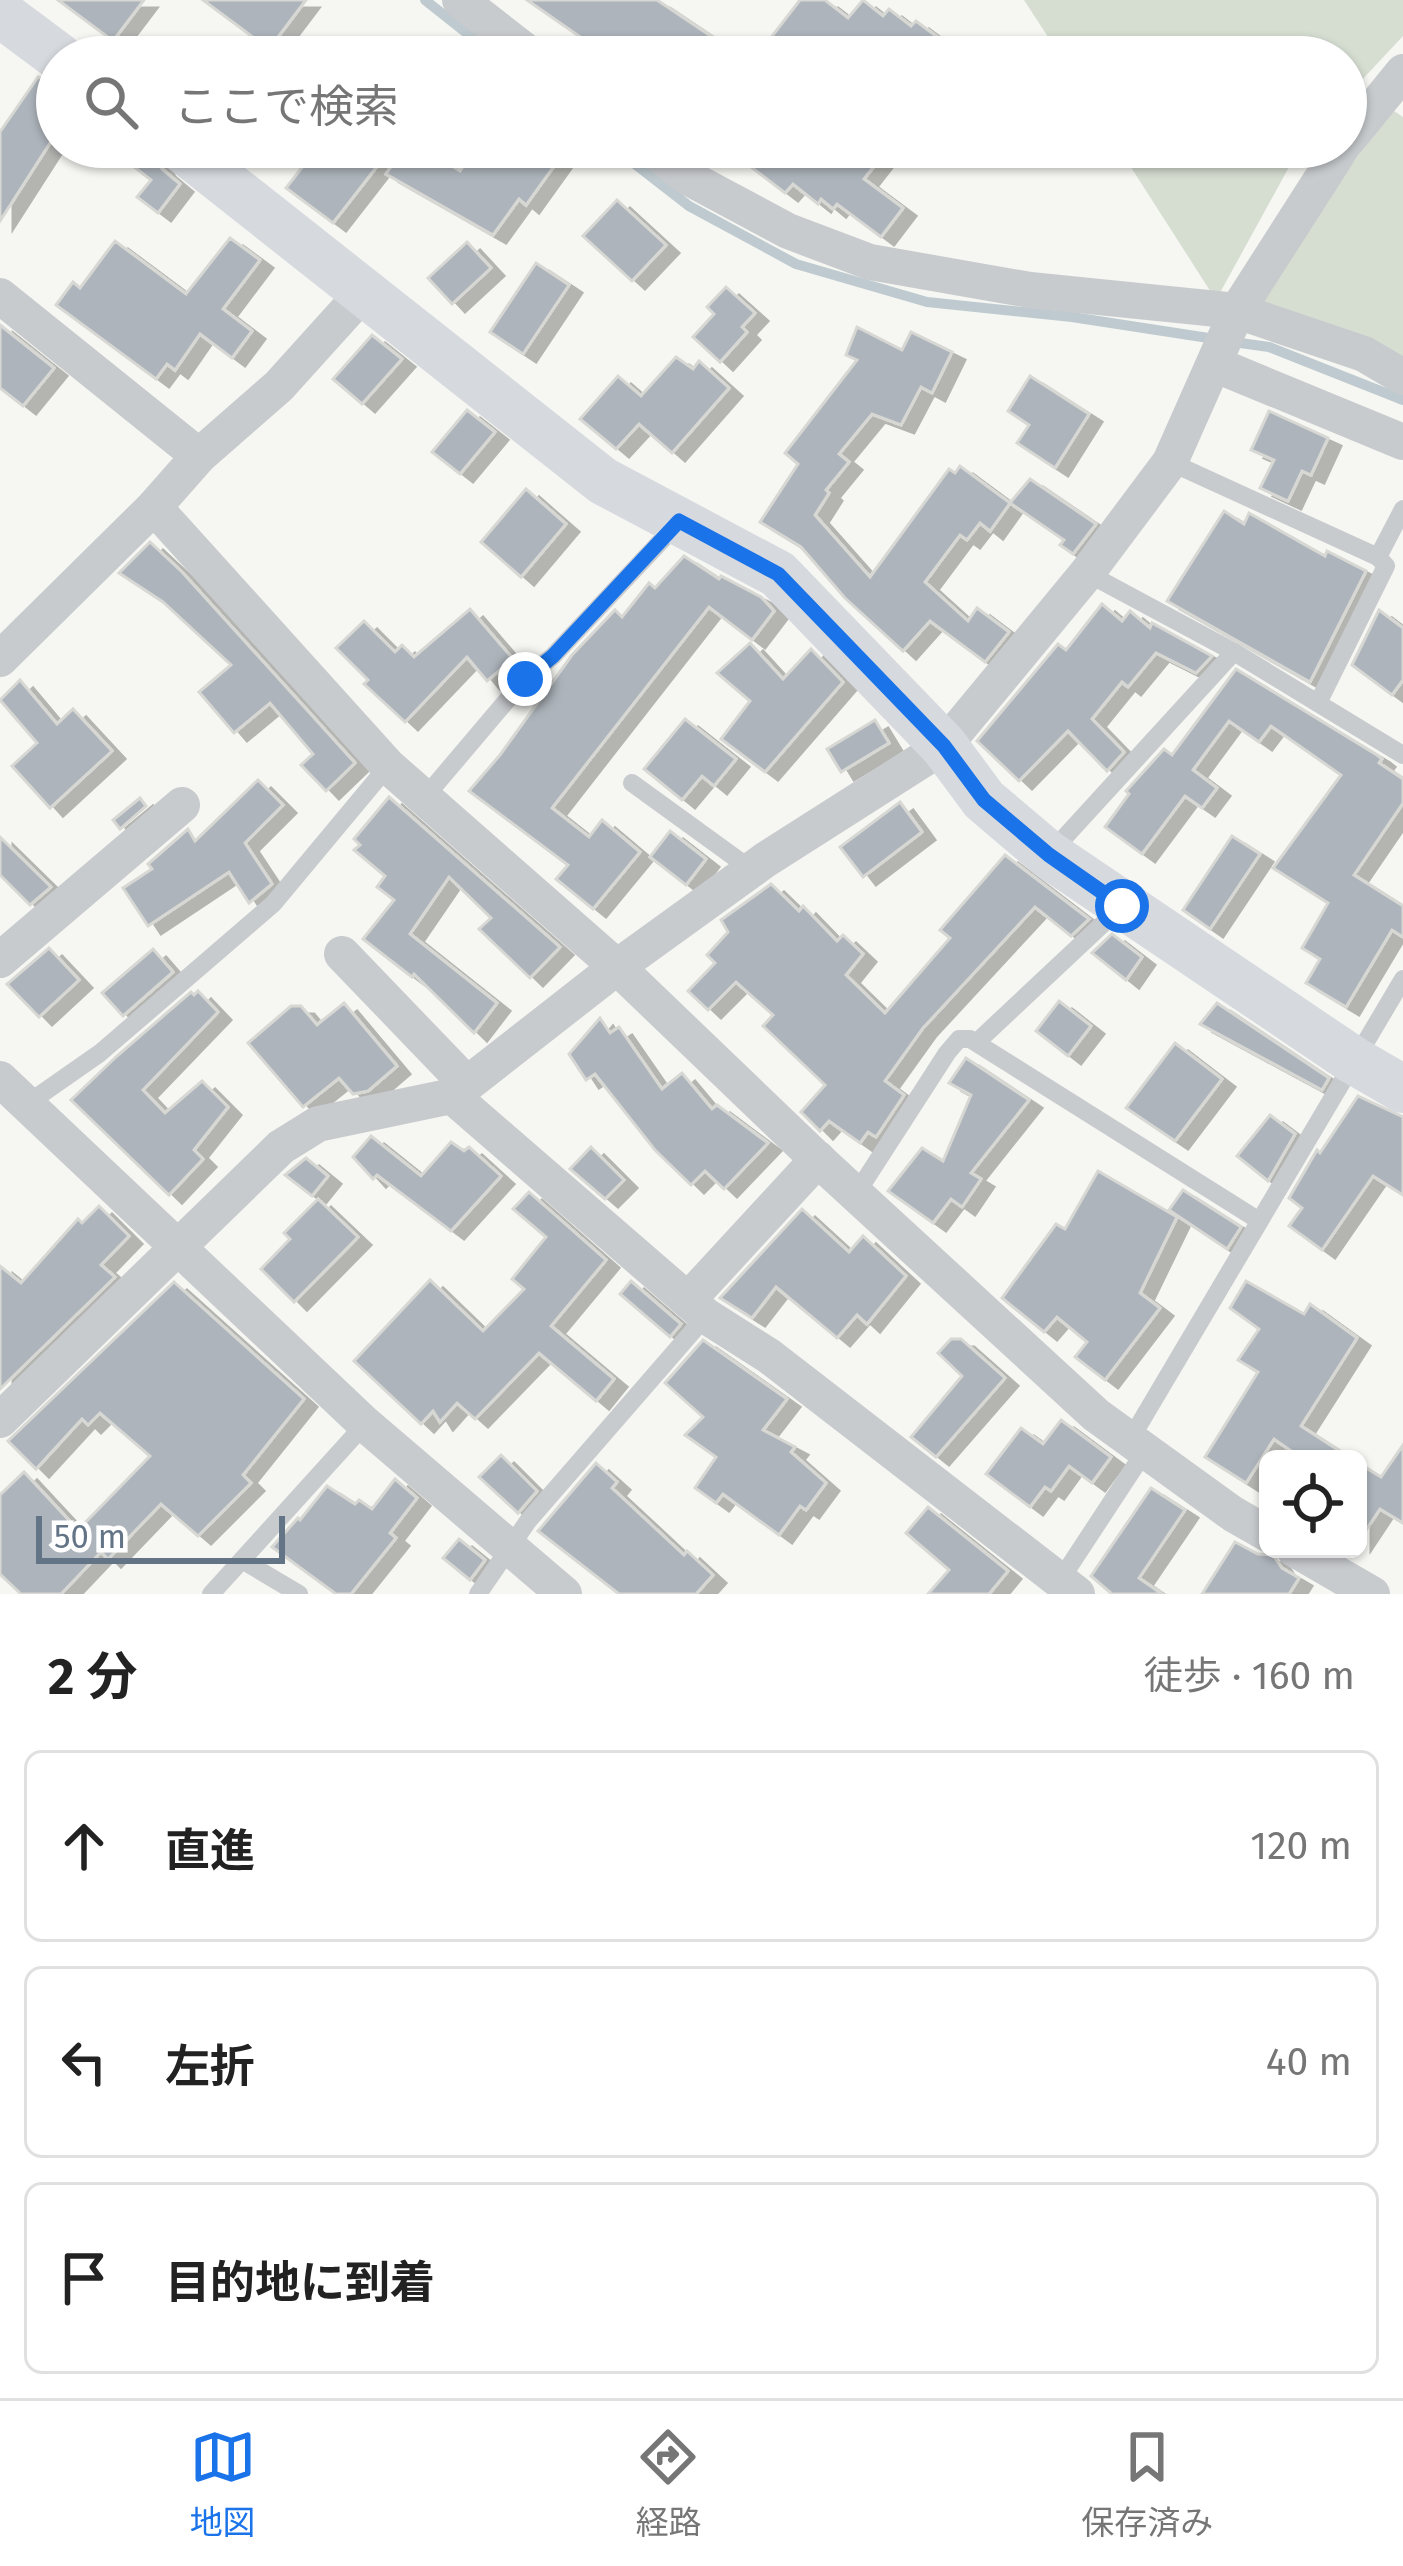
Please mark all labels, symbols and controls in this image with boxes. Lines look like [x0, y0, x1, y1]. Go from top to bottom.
search box [36, 36, 1367, 168]
icon: search [78, 69, 144, 135]
text: ここで検索 [174, 80, 399, 134]
route end [498, 652, 552, 706]
route start [1095, 879, 1149, 933]
map controls [1259, 1450, 1367, 1558]
button: locate [1259, 1450, 1367, 1558]
scale bar [36, 1510, 285, 1563]
text: 50 m [54, 1517, 126, 1557]
text: 2 分 [48, 1646, 137, 1708]
text: 徒歩 · 160 m [1144, 1653, 1355, 1699]
icon: ahead [51, 1813, 117, 1879]
text: 120 m [1250, 1823, 1352, 1869]
text: 直進 [165, 1824, 255, 1878]
icon: left [51, 2029, 117, 2095]
text: 40 m [1266, 2039, 1352, 2085]
text: 左折 [165, 2040, 255, 2094]
icon: arrive [51, 2245, 117, 2311]
text: 目的地に到着 [165, 2256, 435, 2310]
tab: 地図 [190, 2424, 256, 2544]
tab: 経路 [635, 2424, 701, 2544]
tab: 保存済み [1081, 2424, 1213, 2544]

